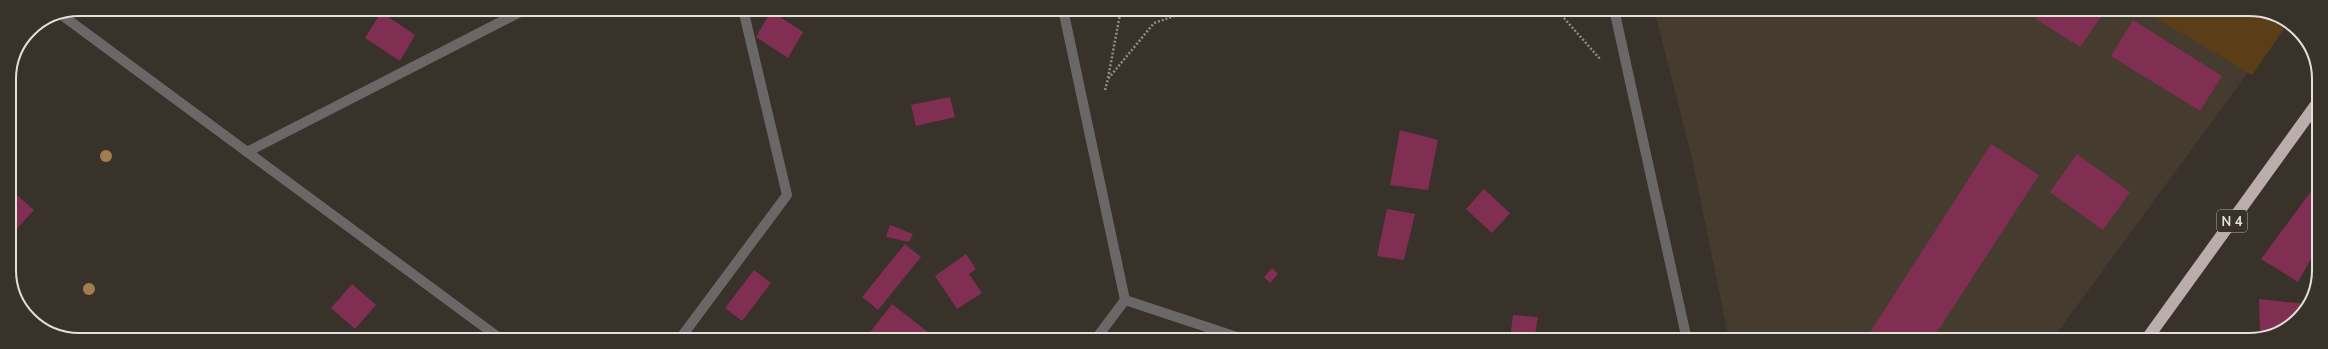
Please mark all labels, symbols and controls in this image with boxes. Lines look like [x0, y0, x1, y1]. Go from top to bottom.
road number: N 4 [2217, 210, 2247, 232]

